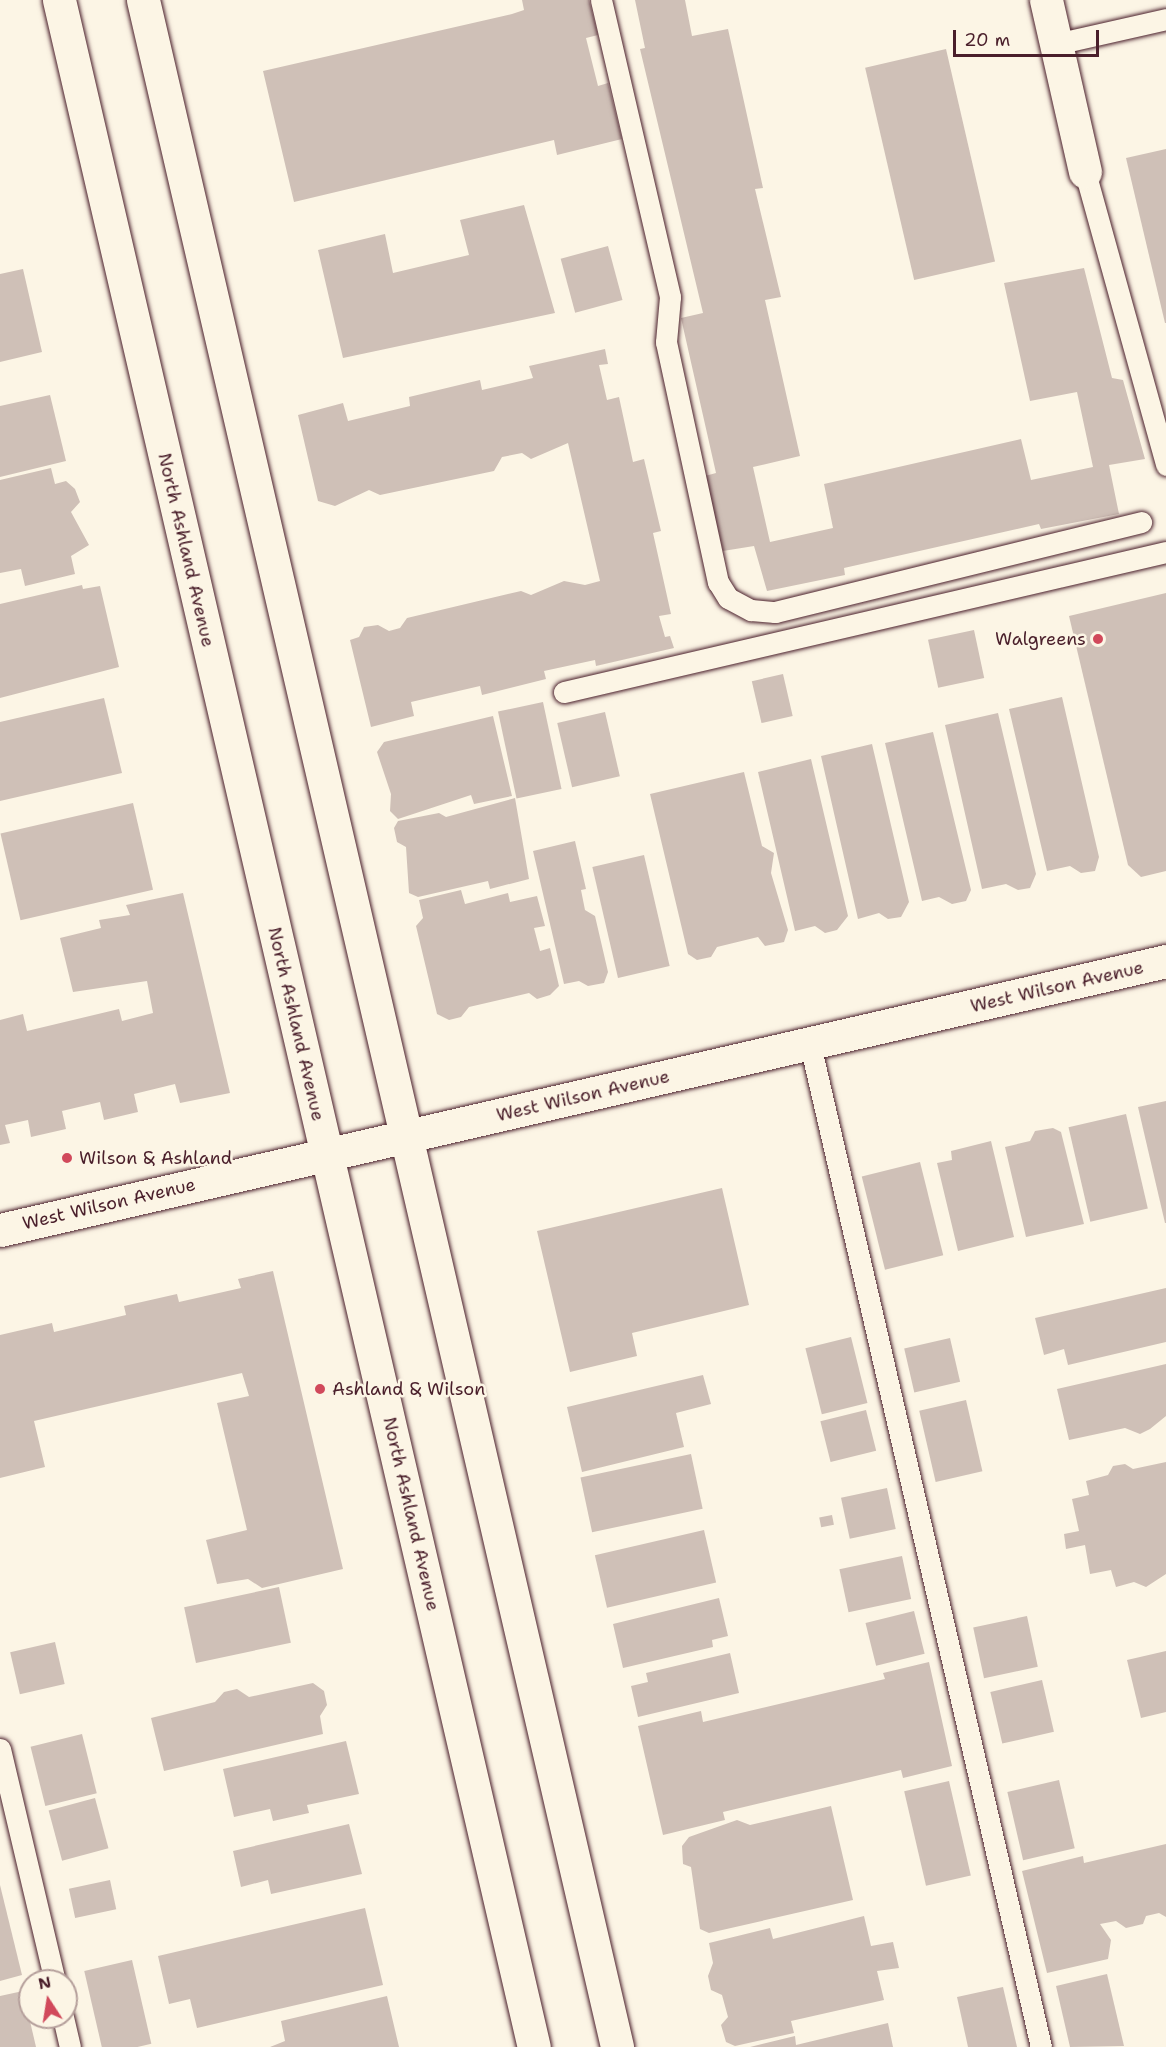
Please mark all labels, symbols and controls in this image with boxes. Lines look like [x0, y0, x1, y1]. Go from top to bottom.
scale bar [956, 18, 1102, 56]
text: 20 m [964, 28, 1010, 52]
street label: North Ashland Avenue [153, 451, 219, 649]
place label: Walgreens [995, 628, 1086, 650]
marker: Walgreens [1091, 632, 1105, 646]
street label: North Ashland Avenue [263, 925, 329, 1123]
street label: West Wilson Avenue [968, 957, 1146, 1017]
street label: West Wilson Avenue [494, 1066, 672, 1126]
place label: Wilson & Ashland [79, 1147, 232, 1169]
marker: Wilson & Ashland [60, 1151, 74, 1165]
street label: West Wilson Avenue [20, 1174, 198, 1234]
place label: Ashland & Wilson [332, 1378, 485, 1400]
marker: Ashland & Wilson [313, 1382, 327, 1396]
street label: North Ashland Avenue [378, 1415, 444, 1613]
north arrow [18, 1969, 78, 2029]
text: N [36, 1971, 53, 1994]

